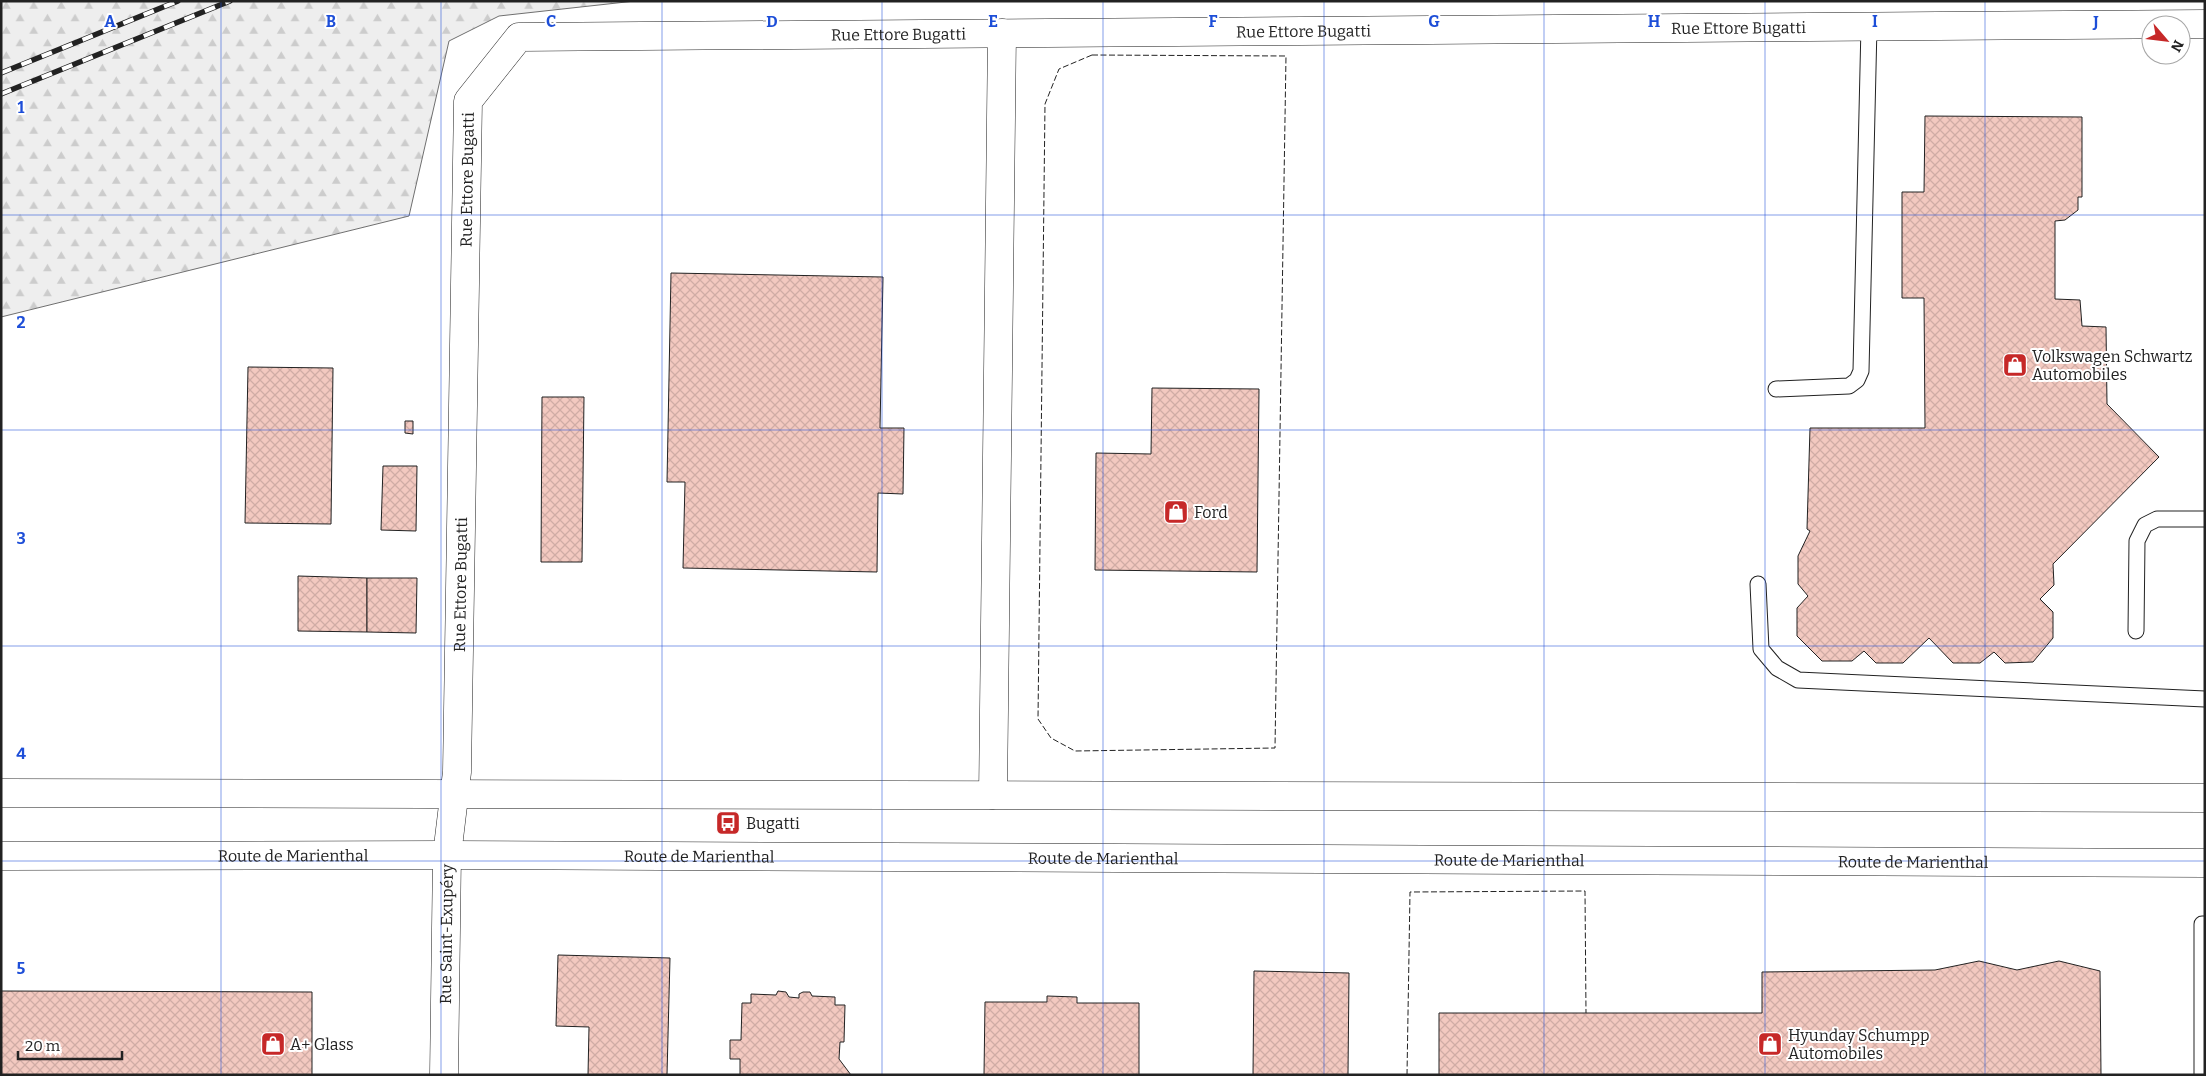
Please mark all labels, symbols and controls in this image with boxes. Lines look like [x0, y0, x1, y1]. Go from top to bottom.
text: A [104, 12, 116, 31]
text: B [326, 12, 336, 31]
text: C [546, 12, 556, 31]
text: D [766, 12, 778, 31]
text: E [988, 12, 998, 31]
text: F [1209, 12, 1218, 31]
text: G [1428, 12, 1440, 31]
text: H [1648, 12, 1661, 31]
text: I [1872, 12, 1878, 31]
text: J [2092, 12, 2099, 31]
north arrow [2141, 15, 2191, 65]
street label: Rue Ettore Bugatti [1671, 18, 1806, 38]
street label: Rue Ettore Bugatti [1236, 21, 1371, 41]
street label: Rue Ettore Bugatti [831, 25, 966, 45]
text: N [2167, 37, 2187, 55]
text: 1 [18, 98, 25, 117]
street label: Rue Ettore Bugatti [457, 112, 478, 247]
text: 2 [16, 313, 26, 332]
place label: Volkswagen Schwartz Automobiles [2032, 347, 2193, 384]
shop icon: Volkswagen Schwartz Automobiles [2002, 352, 2028, 378]
shop icon: Ford [1163, 499, 1189, 525]
place label: Ford [1194, 503, 1228, 522]
street label: Rue Ettore Bugatti [450, 517, 471, 652]
text: 3 [16, 529, 26, 548]
text: 4 [16, 744, 26, 763]
bus stop icon: Bugatti [715, 810, 741, 836]
place label: Bugatti [746, 814, 800, 833]
street label: Route de Marienthal [218, 846, 369, 866]
street label: Route de Marienthal [624, 847, 775, 866]
street label: Route de Marienthal [1028, 849, 1179, 868]
street label: Route de Marienthal [1434, 850, 1585, 870]
street label: Route de Marienthal [1838, 852, 1989, 872]
street label: Rue Saint-Exupéry [436, 863, 457, 1004]
text: 5 [17, 959, 26, 978]
place label: Hyunday Schumpp Automobiles [1788, 1026, 1930, 1063]
scale bar [18, 1028, 121, 1060]
shop icon: A+ Glass [260, 1031, 286, 1057]
shop icon: Hyunday Schumpp Automobiles [1757, 1031, 1783, 1057]
place label: A+ Glass [290, 1035, 354, 1054]
text: 20 m [25, 1037, 61, 1055]

